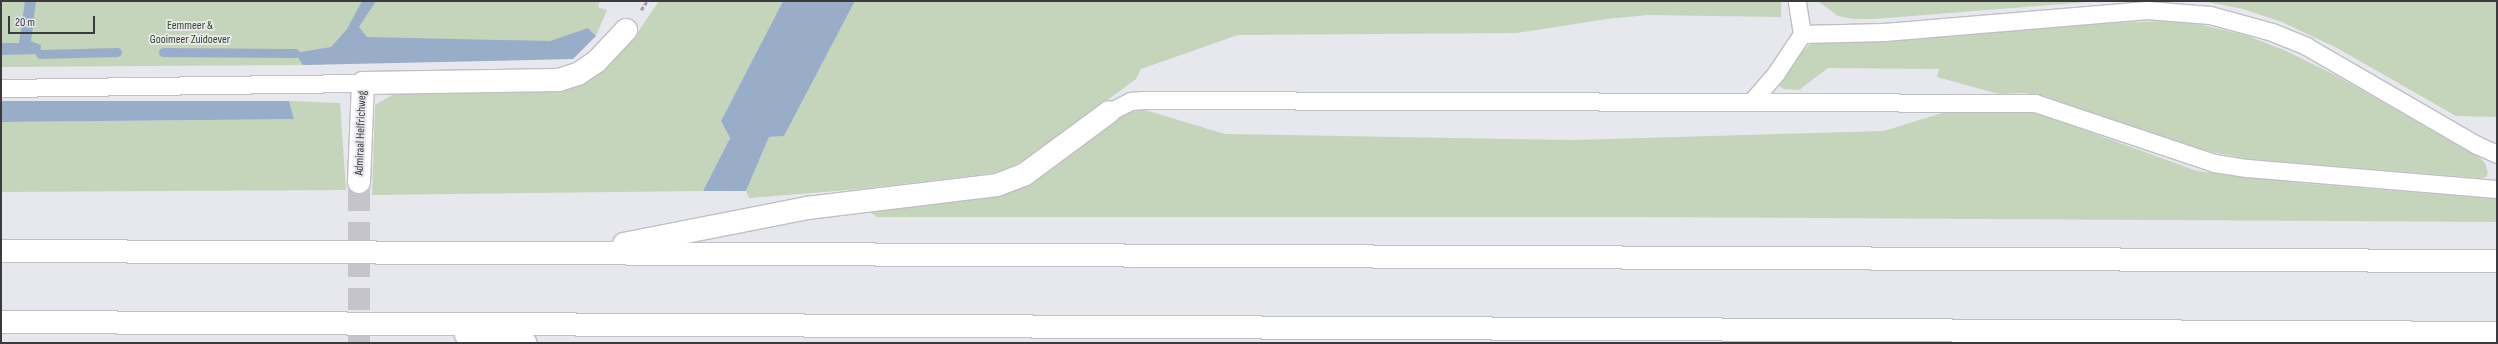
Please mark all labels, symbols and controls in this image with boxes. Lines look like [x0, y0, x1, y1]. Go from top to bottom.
scale bar [10, 8, 97, 34]
text: 20 m [15, 15, 35, 30]
park label: Eemmeer & Gooimeer Zuidoever [150, 19, 230, 47]
street label: Admiraal Helfrichweg [352, 90, 370, 176]

